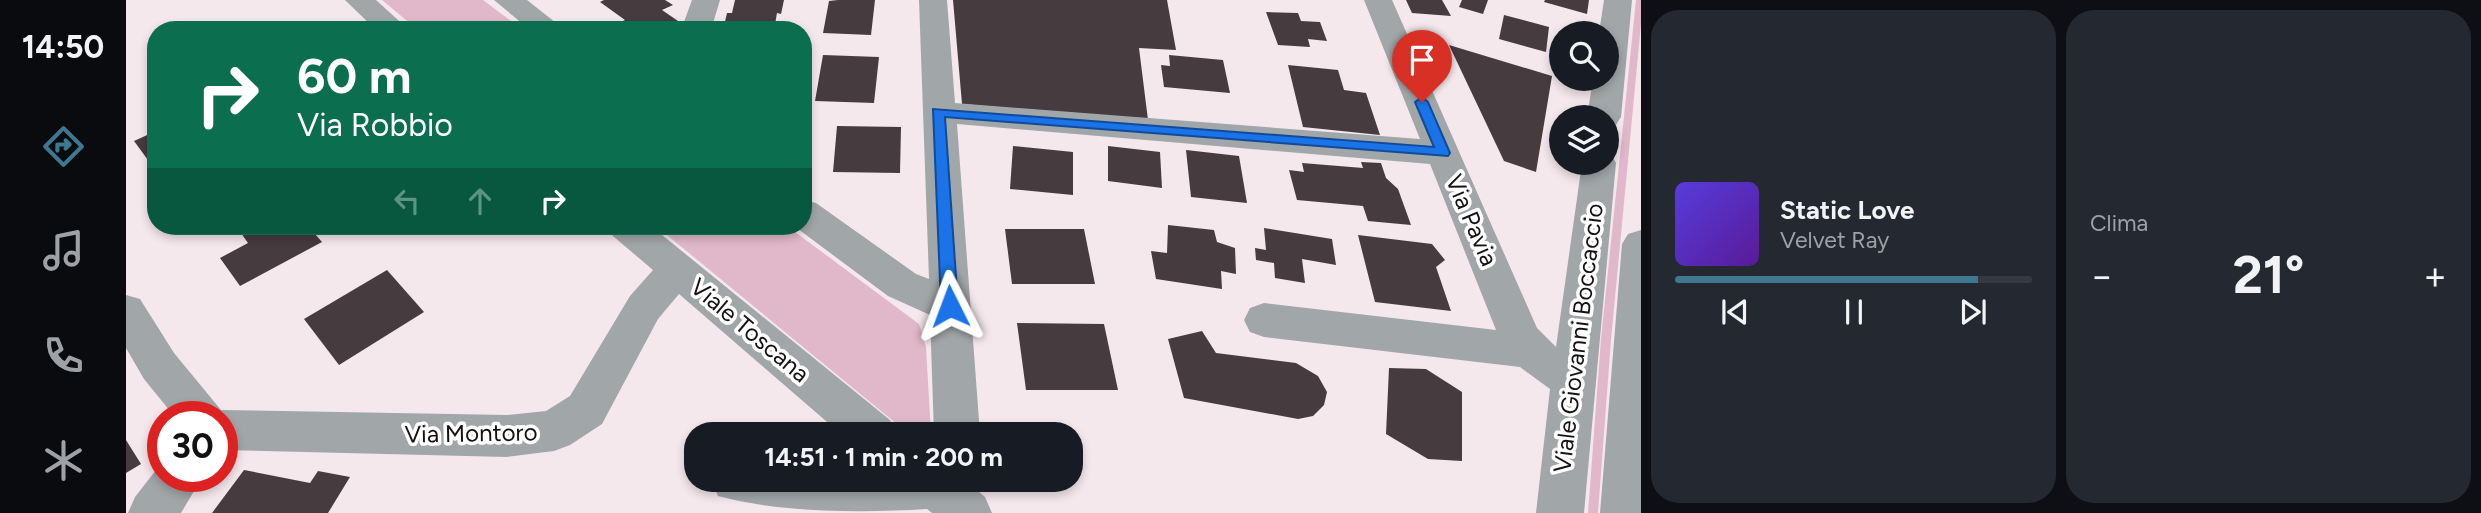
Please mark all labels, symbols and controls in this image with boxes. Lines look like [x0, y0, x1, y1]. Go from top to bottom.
map controls [1549, 21, 1619, 175]
button: search [1549, 21, 1619, 91]
text: 14:50 [22, 28, 104, 66]
pin [1392, 30, 1452, 102]
icon: arrive [1403, 41, 1441, 79]
text: 60 m [297, 46, 412, 105]
icon: right [182, 49, 273, 140]
button: layers [1549, 105, 1619, 175]
text: Via Robbio [297, 106, 453, 144]
icon: directions [39, 122, 88, 171]
street label: Via Pavia [1440, 170, 1504, 270]
icon: left [388, 182, 426, 220]
icon: ahead [461, 182, 499, 220]
icon: right [534, 182, 572, 220]
text: Static Love [1780, 194, 1914, 226]
street label: Viale Giovanni Boccaccio [1547, 202, 1609, 474]
text: Clima [2090, 209, 2148, 237]
icon: music [39, 226, 88, 275]
text: Velvet Ray [1780, 226, 1889, 254]
text: 21° [2233, 244, 2304, 306]
text: − [2090, 253, 2114, 299]
text: + [2423, 253, 2447, 299]
position arrow [913, 269, 987, 343]
street label: Viale Toscana [685, 272, 815, 388]
icon: previous [1716, 293, 1754, 331]
icon: pause [1835, 293, 1873, 331]
icon: next [1954, 293, 1992, 331]
icon: phone [39, 331, 88, 380]
speed limit sign: 30 [147, 401, 238, 492]
street label: Via Montoro [404, 417, 538, 449]
icon: climate [39, 436, 88, 485]
text: 14:51 · 1 min · 200 m [764, 441, 1003, 473]

